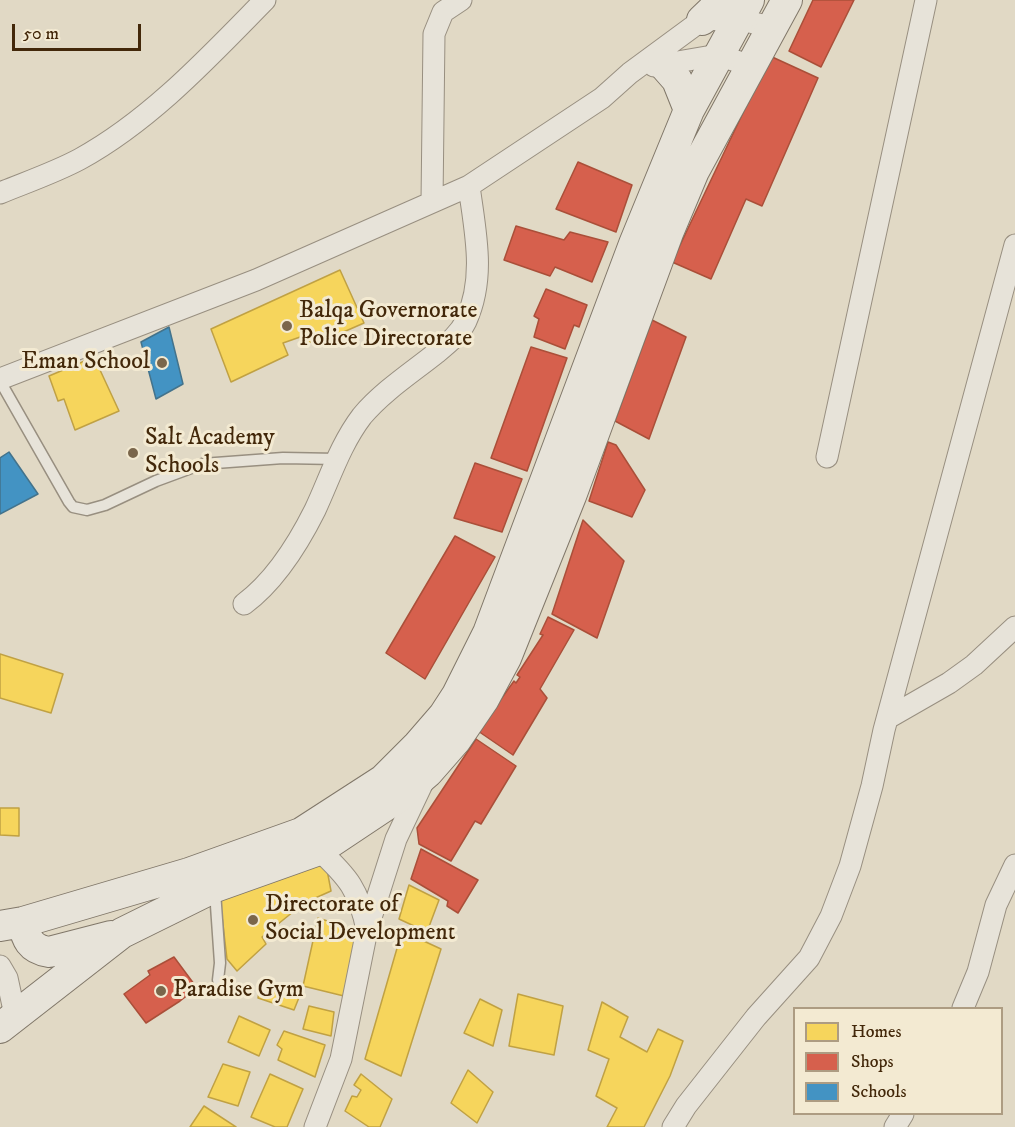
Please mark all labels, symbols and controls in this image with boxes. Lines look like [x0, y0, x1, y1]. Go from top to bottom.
scale bar [15, 12, 144, 50]
text: 50 m [23, 23, 59, 45]
place label: Balqa Governorate Police Directorate [299, 298, 477, 354]
marker: Balqa Governorate Police Directorate [280, 319, 294, 333]
place label: Eman School [21, 349, 150, 377]
marker: Eman School [155, 356, 169, 370]
place label: Salt Academy Schools [145, 425, 275, 481]
marker: Salt Academy Schools [126, 446, 140, 460]
place label: Directorate of Social Development [265, 892, 455, 948]
marker: Directorate of Social Development [246, 913, 260, 927]
place label: Paradise Gym [173, 977, 304, 1005]
marker: Paradise Gym [154, 984, 168, 998]
legend [793, 1007, 1003, 1115]
text: Homes [851, 1021, 902, 1043]
text: Shops [851, 1051, 894, 1073]
text: Schools [851, 1081, 906, 1103]

